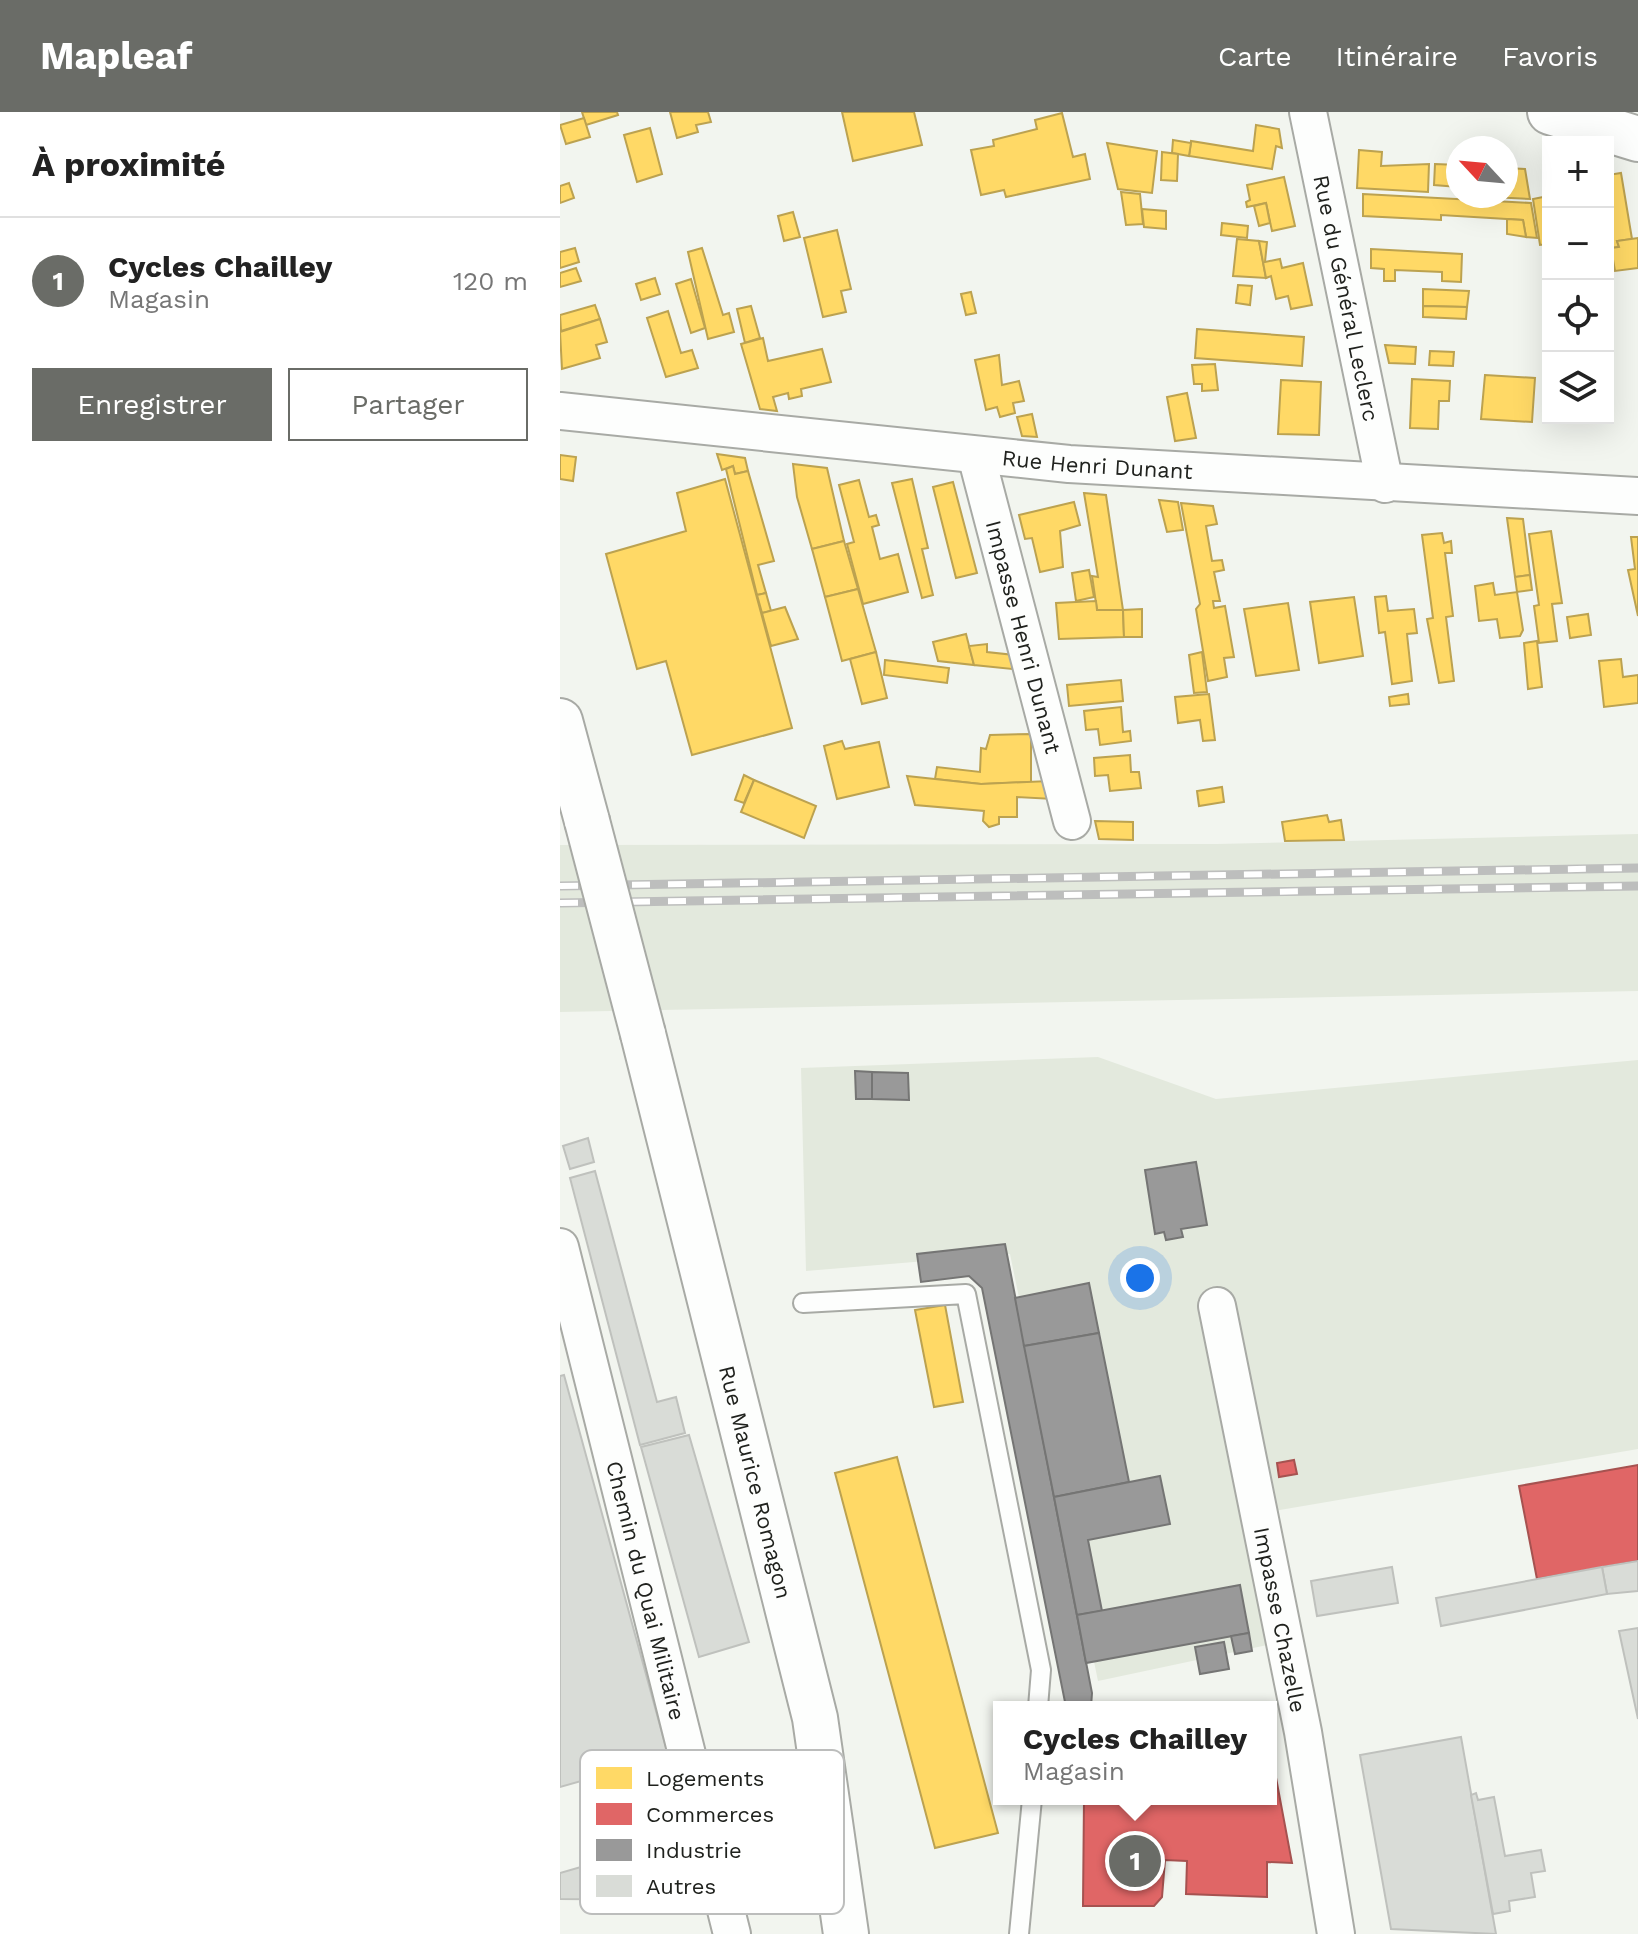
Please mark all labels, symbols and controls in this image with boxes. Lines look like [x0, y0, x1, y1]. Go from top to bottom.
text: Mapleaf [40, 34, 192, 78]
text: Carte [1218, 40, 1292, 73]
text: Itinéraire [1336, 40, 1458, 73]
text: Favoris [1502, 40, 1598, 73]
north arrow [1446, 136, 1518, 208]
map controls [1542, 136, 1614, 424]
button: + [1542, 136, 1614, 208]
text: À proximité [32, 144, 226, 184]
street label: Rue du Général Leclerc [1308, 173, 1384, 424]
button: − [1542, 208, 1614, 280]
text: Cycles Chailley [108, 249, 332, 284]
text: 1 [52, 266, 64, 296]
text: 120 m [453, 266, 528, 296]
button: locate [1542, 280, 1614, 352]
text: Magasin [108, 284, 210, 314]
button: layers [1542, 352, 1614, 424]
button: Enregistrer [32, 368, 272, 441]
button: Partager [288, 368, 528, 441]
street label: Rue Henri Dunant [1001, 445, 1193, 484]
street label: Impasse Henri Dunant [981, 518, 1066, 756]
your location [1120, 1258, 1160, 1298]
street label: Rue Maurice Romagon [714, 1363, 797, 1601]
street label: Chemin du Quai Militaire [601, 1458, 690, 1723]
street label: Impasse Chazelle [1249, 1525, 1311, 1715]
popup [993, 1701, 1277, 1805]
text: Cycles Chailley [1023, 1721, 1247, 1756]
legend [580, 1750, 844, 1914]
text: Magasin [1023, 1756, 1125, 1786]
text: Logements [646, 1766, 764, 1791]
text: Commerces [646, 1802, 774, 1827]
pin: 1 [1109, 1831, 1161, 1891]
text: Industrie [646, 1838, 742, 1863]
text: Autres [646, 1874, 716, 1899]

